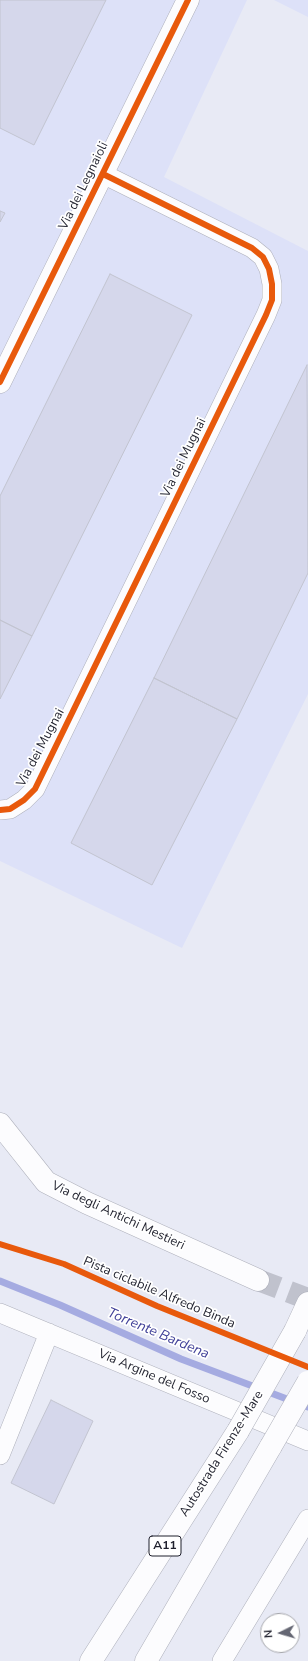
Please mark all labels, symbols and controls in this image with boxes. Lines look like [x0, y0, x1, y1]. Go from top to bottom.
street label: Via dei Legnaioli [56, 139, 112, 233]
street label: Via dei Mugnai [158, 416, 210, 500]
street label: Via dei Mugnai [14, 706, 68, 790]
street label: Via degli Antichi Mestieri [49, 1178, 187, 1254]
street label: Pista ciclabile Alfredo Binda [81, 1254, 237, 1332]
water label: Torrente Bardena [104, 1305, 212, 1363]
street label: Via Argine del Fosso [96, 1346, 212, 1408]
street label: Autostrada Firenze-Mare [177, 1388, 267, 1520]
road number: A11 [149, 1536, 181, 1556]
north arrow [260, 1613, 300, 1653]
text: N [261, 1629, 276, 1639]

